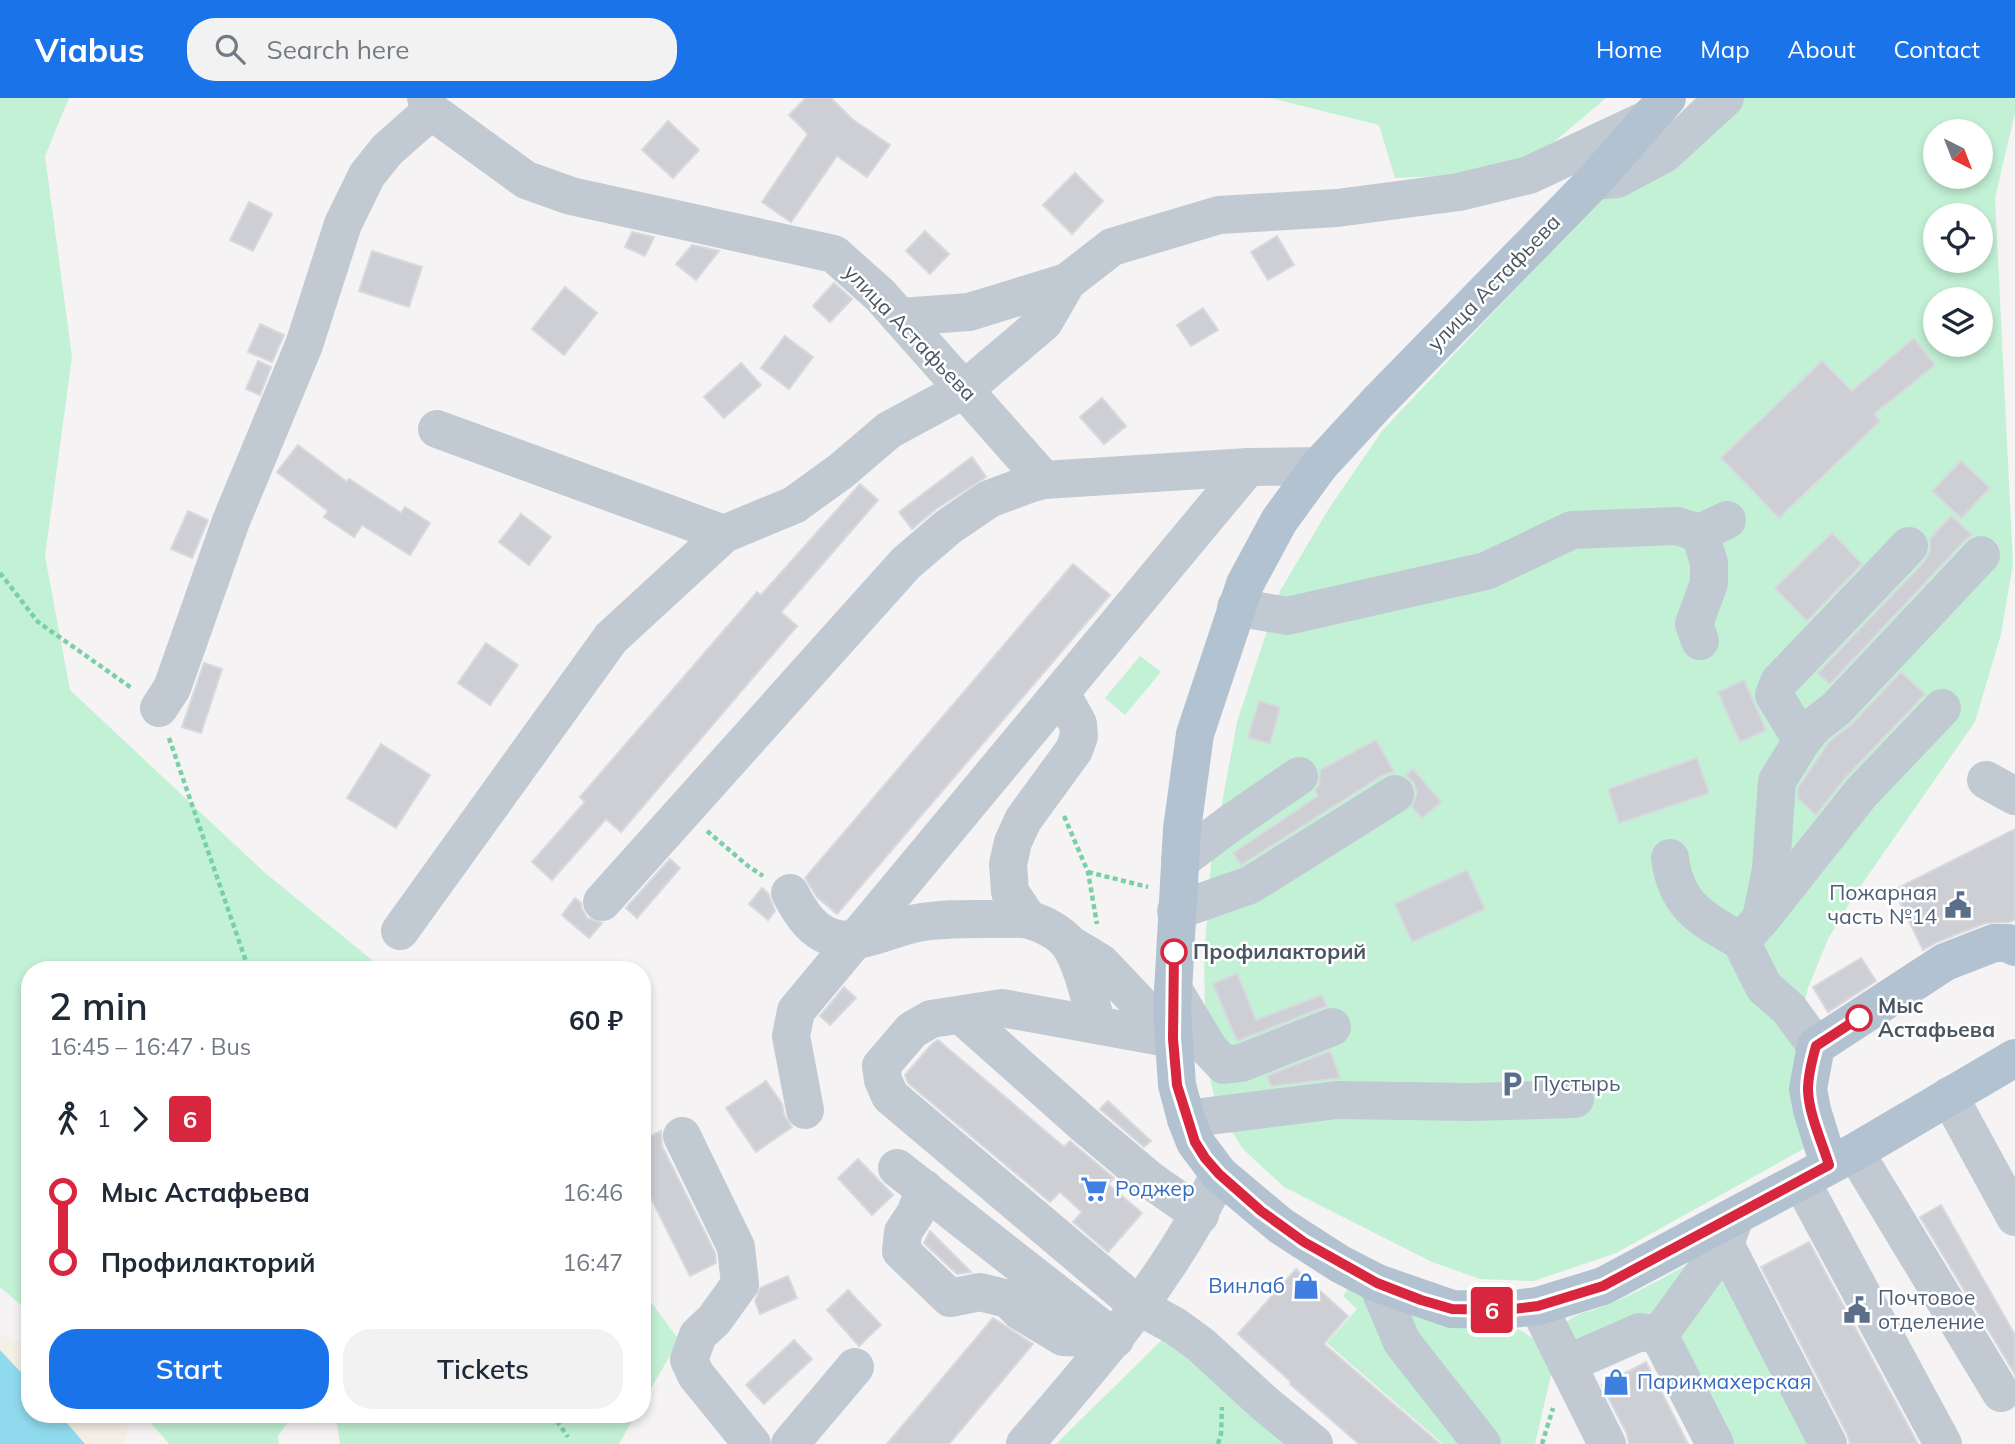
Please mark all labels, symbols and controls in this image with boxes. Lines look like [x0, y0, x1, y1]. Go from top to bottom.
search box [187, 18, 677, 81]
text: Viabus [35, 29, 145, 70]
icon: search [211, 30, 249, 68]
text: Search here [267, 33, 409, 66]
text: Home [1596, 34, 1662, 64]
text: Map [1700, 34, 1750, 64]
text: About [1788, 34, 1856, 64]
text: Contact [1894, 34, 1980, 64]
north arrow [1923, 119, 1993, 189]
map controls [1923, 119, 1993, 357]
button: locate [1923, 203, 1993, 273]
street label: улица Астафьева [1421, 209, 1565, 356]
street label: улица Астафьева [839, 259, 983, 406]
button: layers [1923, 287, 1993, 357]
place label: Пожарная часть №14 [1827, 879, 1937, 929]
public building icon: Пожарная часть №14 [1943, 890, 1973, 920]
place label: Профилакторий [1193, 938, 1366, 964]
marker: Профилакторий [1161, 939, 1187, 965]
text: 2 min [49, 982, 148, 1030]
place label: Мыс Астафьева [1878, 992, 1995, 1042]
text: 60 ₽ [569, 1004, 623, 1037]
marker: Мыс Астафьева [1846, 1005, 1872, 1031]
text: 16:45 – 16:47 · Bus [49, 1032, 251, 1061]
parking icon: Пустырь [1497, 1069, 1527, 1099]
place label: Пустырь [1533, 1070, 1620, 1096]
icon: walk [49, 1100, 87, 1138]
icon: forward [121, 1100, 159, 1138]
text: 1 [97, 1104, 111, 1133]
text: 6 [183, 1104, 197, 1134]
supermarket icon: Роджер [1079, 1174, 1109, 1204]
place label: Роджер [1115, 1175, 1195, 1201]
text: Мыс Астафьева [101, 1176, 310, 1209]
text: 16:46 [563, 1178, 623, 1207]
text: Профилакторий [101, 1246, 315, 1279]
text: 16:47 [563, 1248, 623, 1277]
shop icon: Винлаб [1291, 1271, 1321, 1301]
place label: Винлаб [1208, 1272, 1285, 1298]
place label: Почтовое отделение [1878, 1284, 1985, 1334]
line badge: 6 [1469, 1287, 1515, 1333]
text: 6 [1485, 1295, 1499, 1325]
public building icon: Почтовое отделение [1842, 1295, 1872, 1325]
button: Start [49, 1329, 329, 1409]
button: Tickets [343, 1329, 623, 1409]
shop icon: Парикмахерская [1601, 1367, 1631, 1397]
place label: Парикмахерская [1637, 1368, 1811, 1394]

